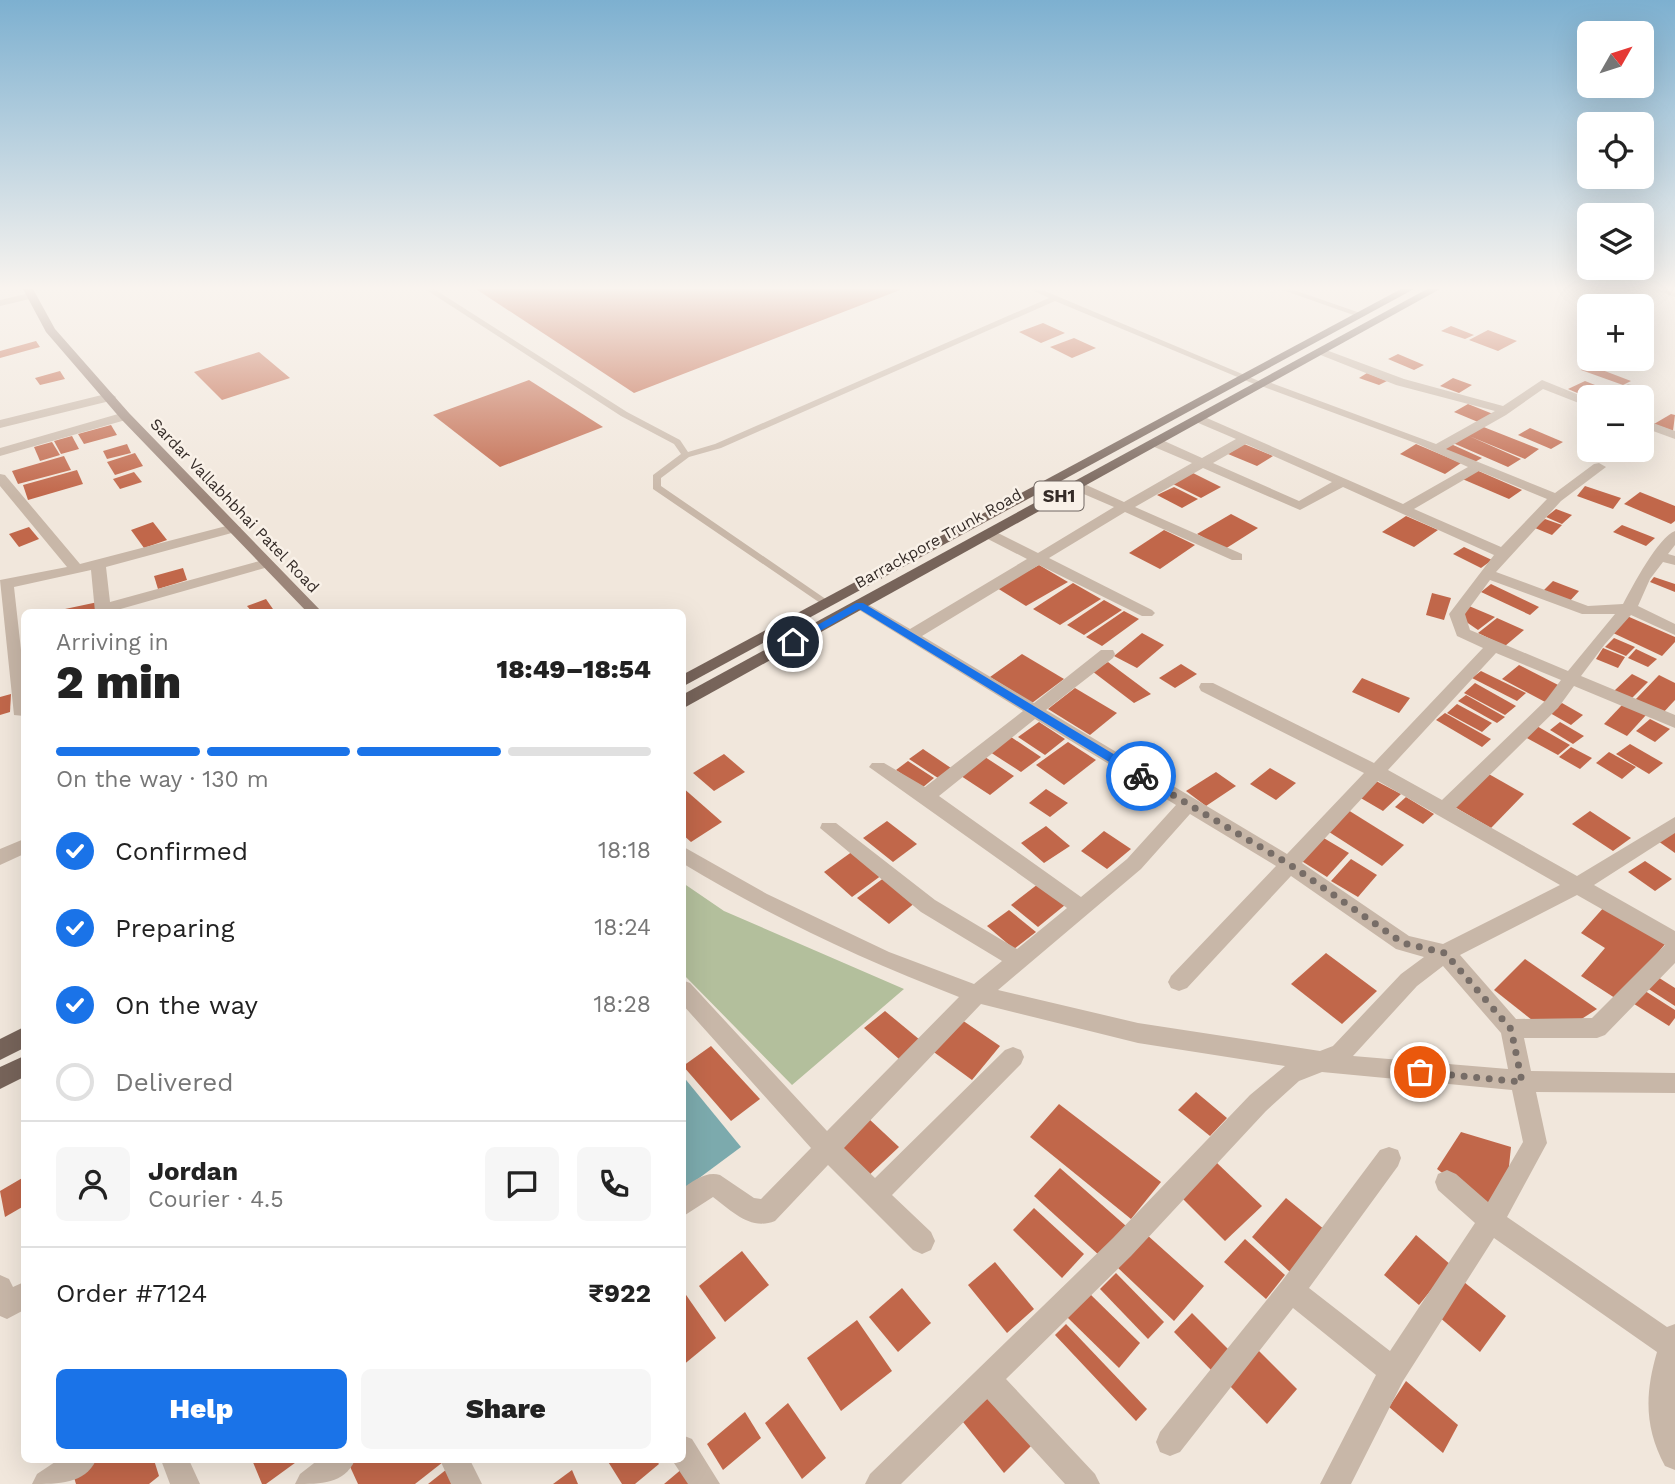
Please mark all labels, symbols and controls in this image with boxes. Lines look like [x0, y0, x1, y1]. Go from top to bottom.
north arrow [1577, 21, 1654, 98]
map controls [1577, 21, 1654, 462]
button: locate [1577, 112, 1654, 189]
button: layers [1577, 203, 1654, 280]
button: + [1577, 294, 1654, 371]
button: − [1577, 385, 1654, 462]
street label: Sardar Vallabhbhai Patel Road [146, 414, 323, 596]
road number: SH1 [1034, 482, 1084, 510]
street label: Barrackpore Trunk Road [852, 485, 1025, 592]
pin [763, 612, 823, 672]
icon: home [774, 623, 812, 661]
text: Arriving in [56, 629, 169, 656]
text: 18:49–18:54 [497, 654, 651, 684]
text: 2 min [56, 655, 181, 709]
courier [1106, 741, 1176, 811]
icon: bike [1122, 757, 1160, 795]
text: On the way · 130 m [56, 766, 269, 793]
icon: check [56, 832, 94, 870]
text: Confirmed [115, 836, 248, 866]
text: 18:18 [598, 837, 651, 864]
icon: check [56, 909, 94, 947]
text: Preparing [115, 913, 235, 943]
text: 18:24 [594, 914, 651, 941]
icon: check [56, 986, 94, 1024]
text: On the way [115, 990, 258, 1020]
text: 18:28 [593, 991, 651, 1018]
pin [1390, 1042, 1450, 1102]
icon: bag [1401, 1053, 1439, 1091]
text: Delivered [115, 1067, 234, 1097]
button: person [56, 1147, 130, 1221]
button: chat [485, 1147, 559, 1221]
button: phone [577, 1147, 651, 1221]
text: Jordan [148, 1156, 238, 1186]
text: Courier · 4.5 [148, 1186, 284, 1213]
text: Order #7124 [56, 1278, 207, 1308]
text: ₹922 [588, 1278, 651, 1308]
button: Help [56, 1369, 347, 1449]
button: Share [361, 1369, 651, 1449]

